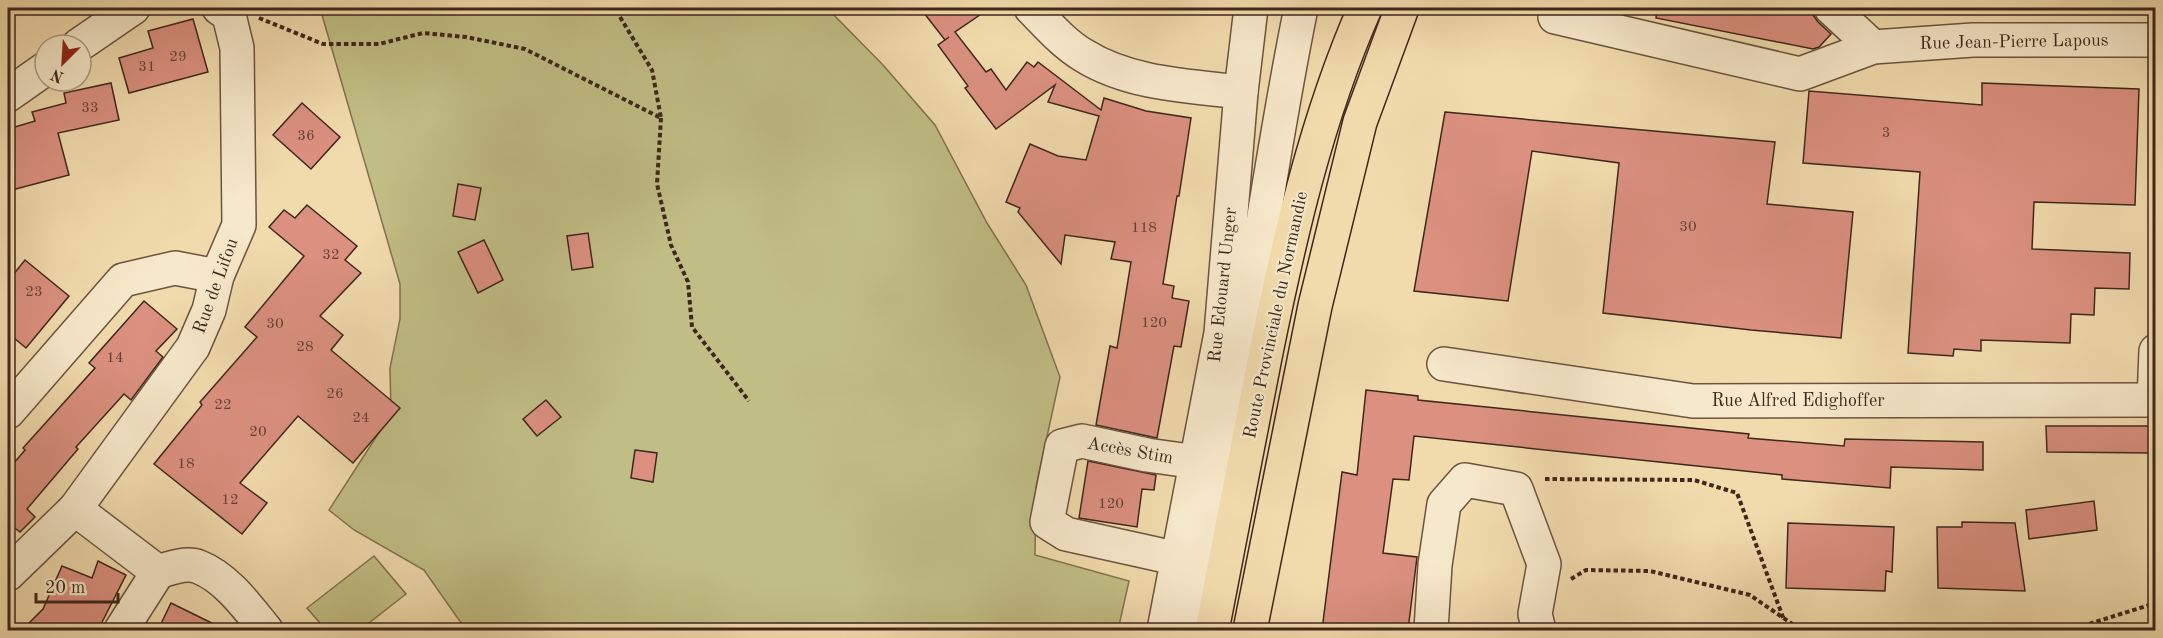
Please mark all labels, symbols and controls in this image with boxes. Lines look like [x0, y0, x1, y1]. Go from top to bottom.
street label: Rue Jean-Pierre Lapous [1919, 31, 2109, 53]
north arrow [33, 33, 93, 93]
house number: 29 [169, 50, 187, 65]
house number: 31 [138, 60, 156, 75]
text: N [48, 65, 67, 85]
house number: 33 [81, 101, 99, 116]
house number: 3 [1882, 126, 1890, 141]
house number: 36 [297, 129, 315, 144]
street label: Route Provinciale du Normandie [1241, 190, 1311, 440]
street label: Rue Edouard Unger [1206, 206, 1240, 364]
house number: 30 [1679, 220, 1697, 235]
house number: 118 [1131, 221, 1157, 236]
street label: Rue de Lifou [190, 236, 242, 336]
house number: 32 [322, 248, 340, 263]
house number: 23 [25, 285, 43, 300]
house number: 120 [1141, 316, 1167, 331]
house number: 30 [266, 317, 284, 332]
house number: 28 [296, 340, 314, 355]
house number: 14 [106, 351, 124, 366]
house number: 26 [326, 387, 344, 402]
street label: Rue Alfred Edighoffer [1711, 392, 1885, 410]
house number: 22 [214, 398, 232, 413]
house number: 24 [352, 411, 370, 426]
house number: 20 [249, 425, 267, 440]
street label: Accès Stim [1085, 435, 1175, 467]
house number: 18 [177, 457, 195, 472]
house number: 12 [221, 493, 239, 508]
house number: 120 [1098, 497, 1124, 512]
scale bar [36, 566, 118, 604]
text: 20 m [45, 579, 85, 597]

